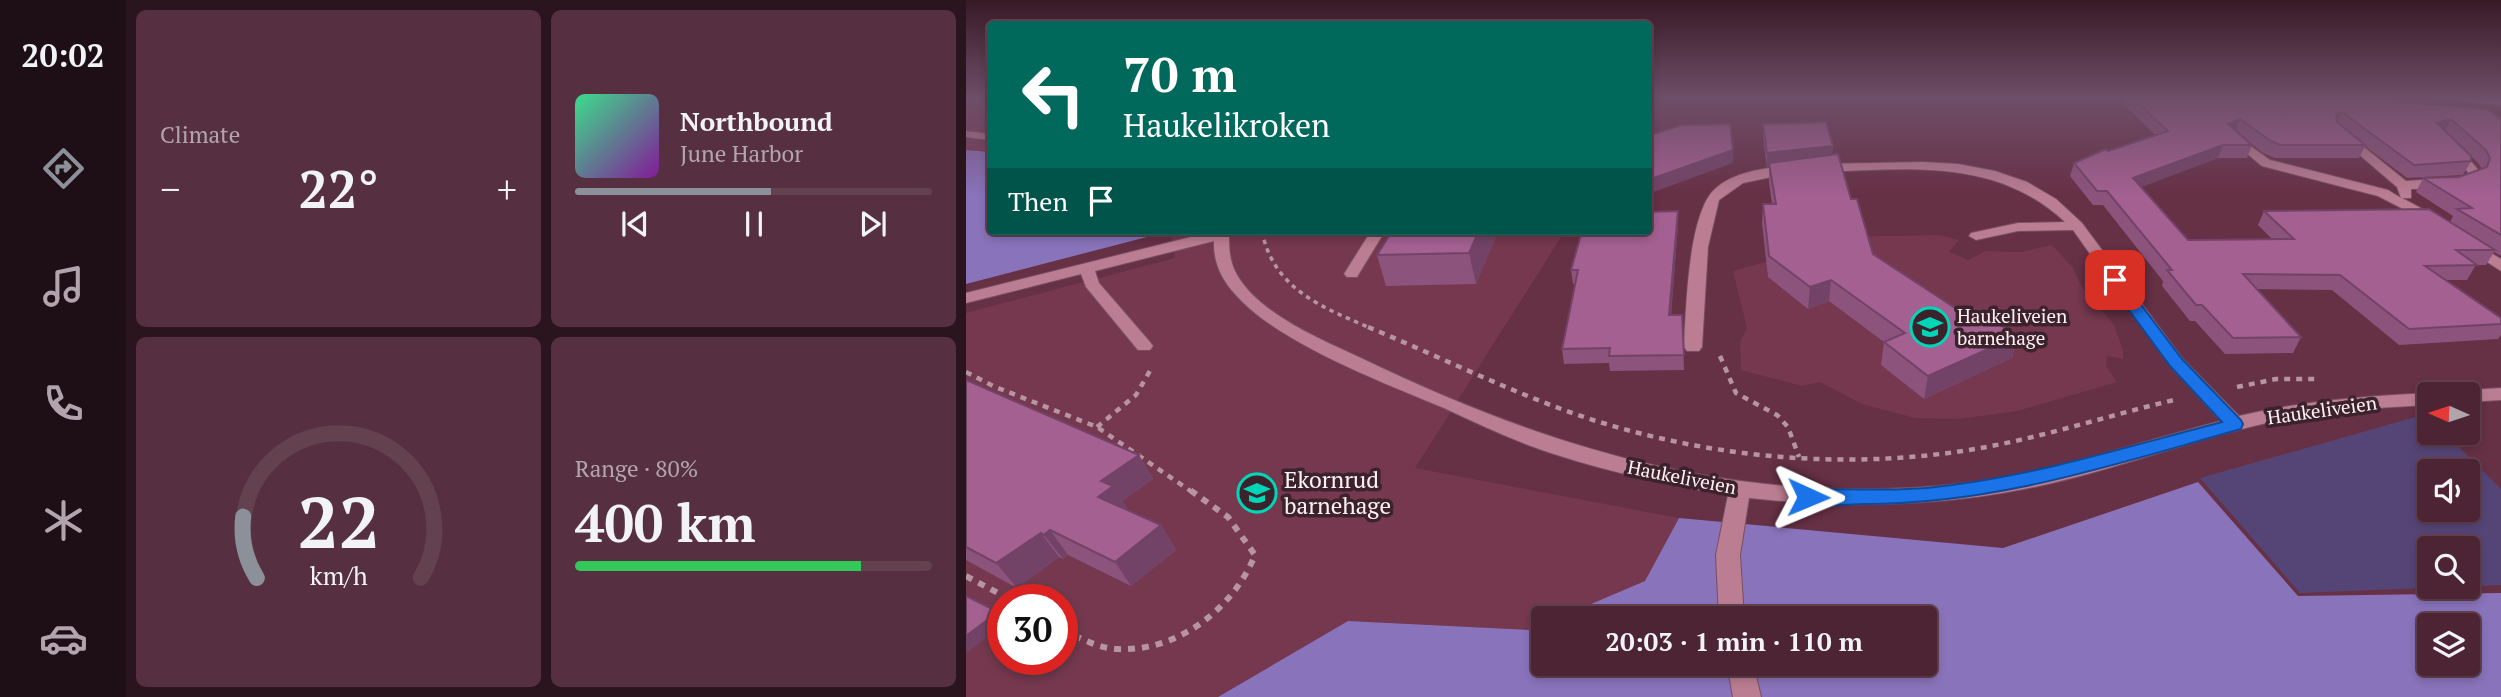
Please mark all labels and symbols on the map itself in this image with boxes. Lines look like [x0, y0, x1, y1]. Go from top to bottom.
pin [2085, 250, 2145, 310]
place label: Haukeliveien barnehage [1957, 303, 2067, 350]
school or university icon: Haukeliveien barnehage [1909, 306, 1951, 348]
north arrow [2417, 382, 2480, 444]
street label: Haukeliveien [2266, 389, 2378, 430]
street label: Haukeliveien [1626, 454, 1739, 499]
position arrow [1771, 460, 1845, 534]
place label: Ekornrud barnehage [1284, 464, 1391, 521]
school or university icon: Ekornrud barnehage [1236, 472, 1278, 514]
speed limit sign: 30 [987, 584, 1078, 675]

